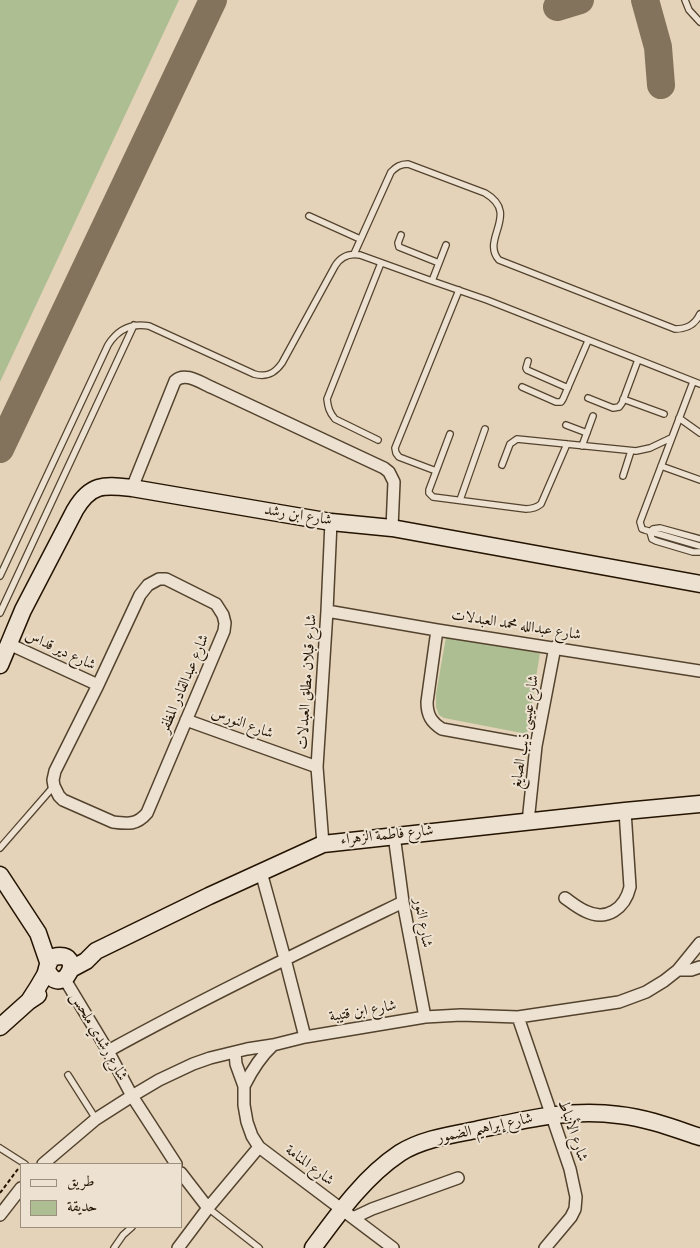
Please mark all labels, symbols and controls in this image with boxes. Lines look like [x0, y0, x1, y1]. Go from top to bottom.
street label: شارع ابن رشد [263, 502, 333, 530]
street label: شارع عبدالله محمد العبدلات [450, 607, 582, 645]
street label: شارع قبلان مطلق العبدلات [294, 614, 322, 750]
street label: شارع دير قداس [22, 627, 98, 675]
street label: شارع عبدالقادر المظفر [156, 632, 214, 736]
street label: شارع عيسى ذيب الصايغ [508, 674, 544, 790]
street label: شارع النورس [208, 704, 276, 744]
street label: شارع فاطمة الزهراء [340, 822, 434, 850]
street label: شارع النور [409, 897, 435, 949]
street label: شارع رشدي ملحس [65, 989, 131, 1085]
street label: شارع ابن قتيبة [328, 997, 398, 1027]
street label: شارع الأنباط [553, 1098, 591, 1164]
street label: شارع إبراهيم الضمور [436, 1110, 534, 1148]
street label: شارع المنامة [281, 1142, 337, 1190]
legend [20, 1163, 182, 1228]
text: طريق [67, 1172, 94, 1191]
text: حديقة [67, 1197, 97, 1216]

